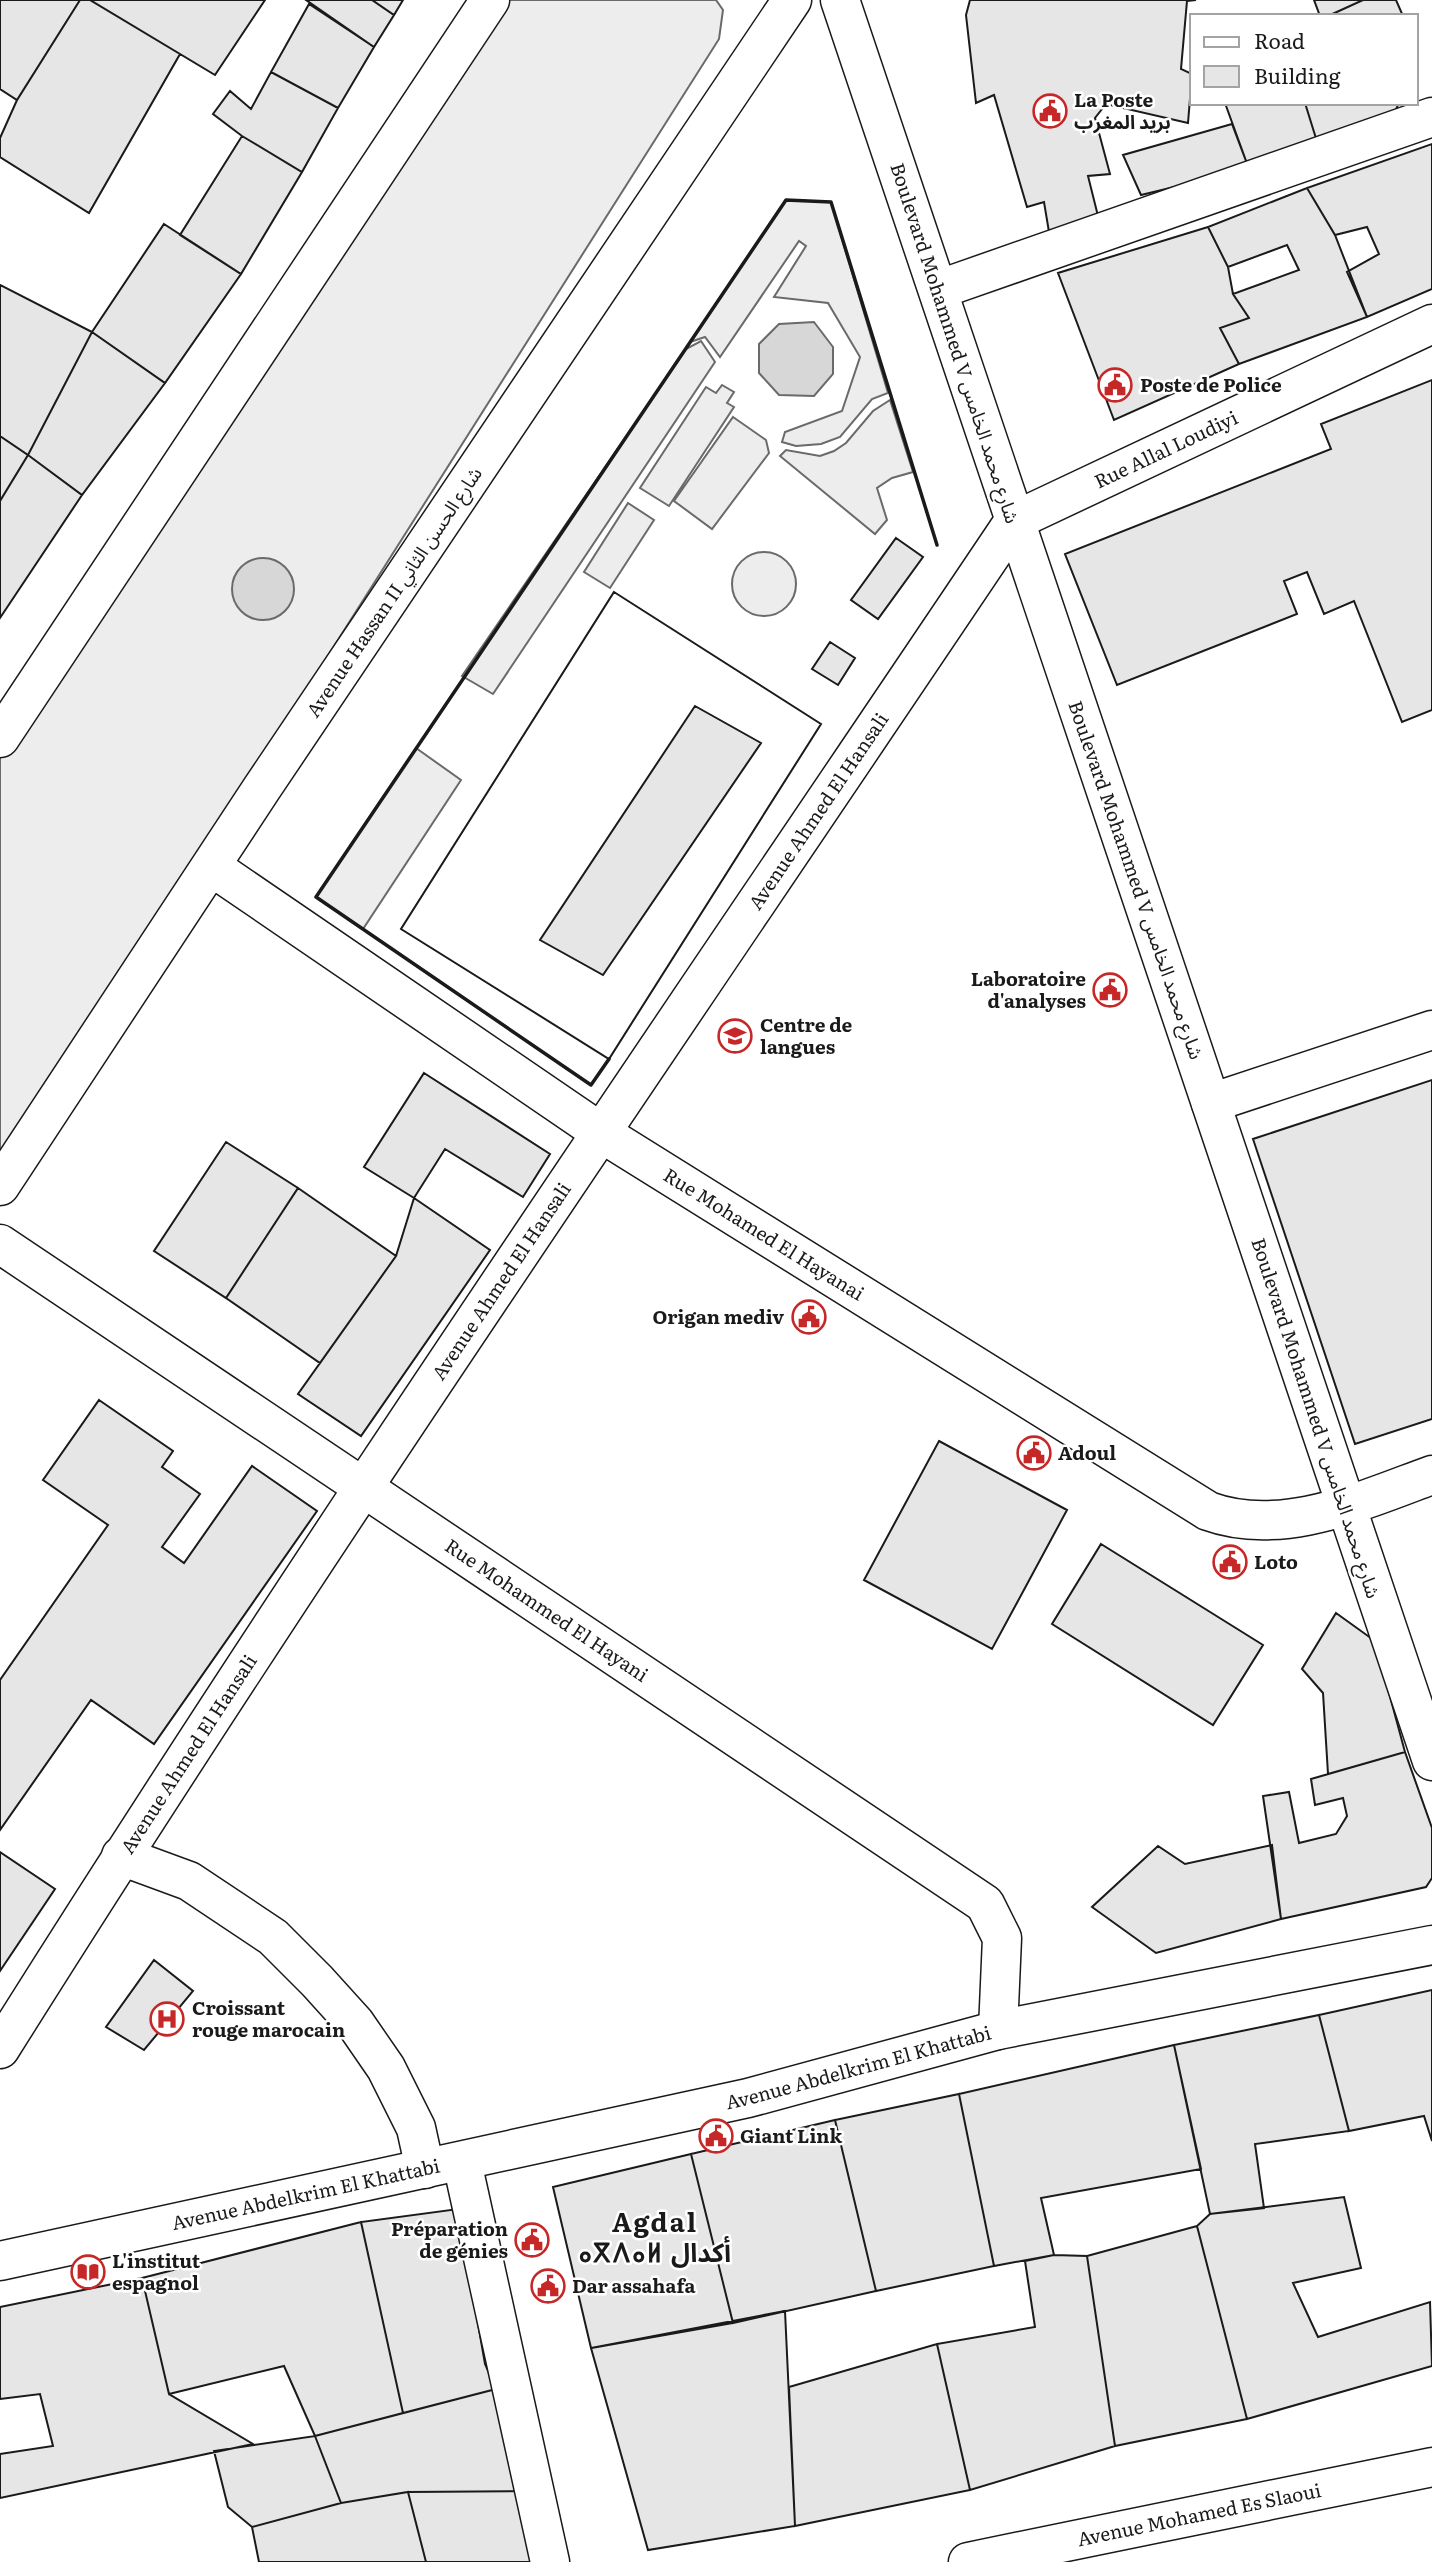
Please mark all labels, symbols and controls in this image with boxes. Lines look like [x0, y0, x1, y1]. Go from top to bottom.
legend [1190, 14, 1418, 105]
text: Road [1254, 24, 1305, 55]
text: Building [1254, 59, 1341, 90]
place label: La Poste بريد المغرب [1074, 85, 1171, 135]
public building icon: La Poste بريد المغرب [1031, 92, 1069, 130]
street label: Boulevard Mohammed V شارع محمد الخامس [883, 159, 1028, 527]
public building icon: Poste de Police [1096, 366, 1134, 404]
place label: Poste de Police [1140, 370, 1282, 398]
street label: Rue Allal Loudiyi [1089, 403, 1242, 494]
street label: Avenue Hassan II شارع الحسن الثاني [299, 461, 490, 724]
street label: Boulevard Mohammed V شارع محمد الخامس [1061, 697, 1212, 1063]
street label: Avenue Ahmed El Hansali [741, 706, 894, 915]
place label: Laboratoire d'analyses [971, 964, 1086, 1014]
public building icon: Laboratoire d'analyses [1091, 971, 1129, 1009]
place label: Centre de langues [760, 1010, 853, 1060]
school or university icon: Centre de langues [716, 1017, 754, 1055]
street label: Rue Mohamed El Hayanai [659, 1160, 870, 1307]
street label: Avenue Ahmed El Hansali [424, 1176, 577, 1385]
street label: Boulevard Mohammed V شارع محمد الخامس [1244, 1234, 1389, 1602]
public building icon: Origan mediv [790, 1298, 828, 1336]
place label: Origan mediv [653, 1302, 784, 1330]
public building icon: Adoul [1015, 1434, 1053, 1472]
place label: Adoul [1058, 1438, 1116, 1466]
street label: Rue Mohammed El Hayani [440, 1531, 655, 1688]
public building icon: Loto [1211, 1543, 1249, 1581]
place label: Loto [1254, 1547, 1298, 1575]
street label: Avenue Ahmed El Hansali [113, 1648, 263, 1859]
place label: Croissant rouge marocain [192, 1993, 345, 2043]
hospital icon: Croissant rouge marocain [148, 2000, 186, 2038]
street label: Avenue Abdelkrim El Khattabi [723, 2018, 994, 2115]
public building icon: Giant Link [697, 2117, 735, 2155]
place label: Giant Link [740, 2121, 843, 2149]
street label: Avenue Abdelkrim El Khattabi [169, 2151, 442, 2236]
district label: Agdal ⴰⴳⴷⴰⵍ أكدال [579, 2201, 731, 2270]
place label: Préparation de génies [391, 2214, 508, 2264]
public building icon: Préparation de génies [513, 2221, 551, 2259]
place label: L'institut espagnol [112, 2246, 201, 2296]
library icon: L'institut espagnol [69, 2253, 107, 2291]
public building icon: Dar assahafa [529, 2267, 567, 2305]
place label: Dar assahafa [572, 2271, 695, 2299]
street label: Avenue Mohamed Es Slaoui [1075, 2475, 1323, 2552]

